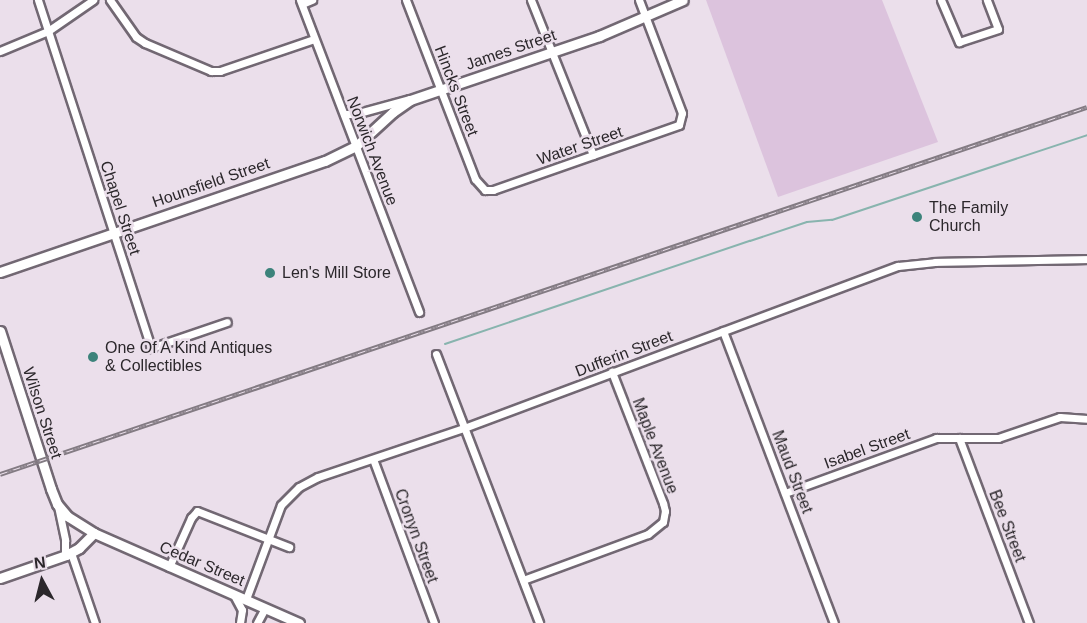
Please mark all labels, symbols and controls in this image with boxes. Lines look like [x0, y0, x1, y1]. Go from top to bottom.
street label: James Street [463, 26, 559, 74]
street label: Hincks Street [430, 43, 482, 139]
street label: Norwich Avenue [342, 93, 402, 209]
street label: Water Street [535, 122, 625, 170]
street label: Hounsfield Street [150, 154, 272, 212]
street label: Chapel Street [96, 159, 144, 257]
place label: The Family Church [929, 198, 1008, 236]
marker: The Family Church [910, 210, 924, 224]
place label: Len's Mill Store [282, 263, 391, 283]
marker: Len's Mill Store [263, 266, 277, 280]
street label: Dufferin Street [573, 327, 675, 381]
place label: One Of A Kind Antiques & Collectibles [105, 338, 275, 376]
marker: One Of A Kind Antiques & Collectibles [86, 350, 100, 364]
street label: Wilson Street [18, 365, 66, 461]
street label: Maple Avenue [628, 395, 682, 497]
street label: Isabel Street [822, 425, 912, 473]
street label: Maud Street [767, 428, 817, 516]
street label: Cronyn Street [390, 486, 442, 586]
street label: Bee Street [984, 487, 1030, 565]
street label: Cedar Street [156, 537, 248, 591]
north arrow [12, 551, 72, 611]
text: N [33, 553, 47, 572]

